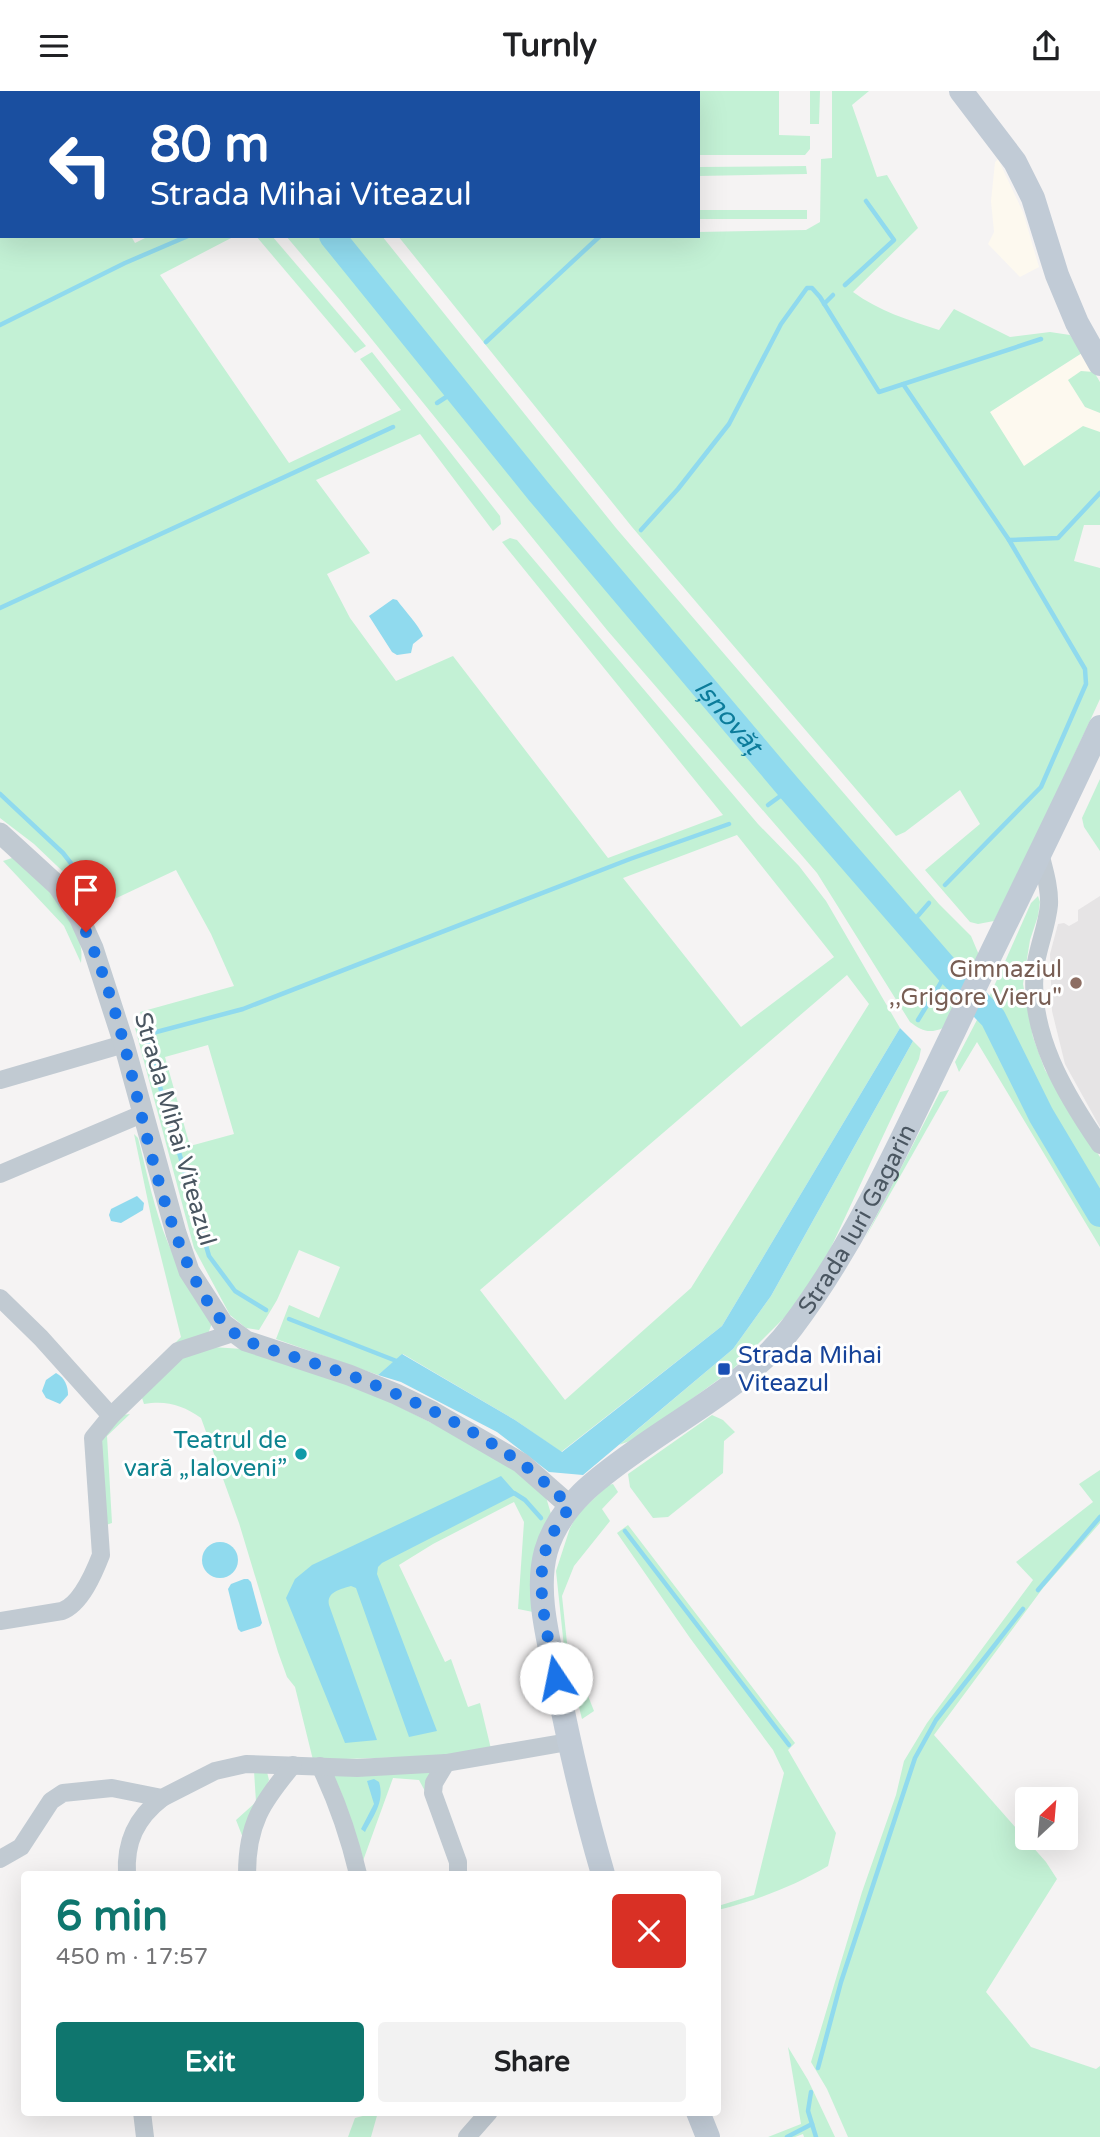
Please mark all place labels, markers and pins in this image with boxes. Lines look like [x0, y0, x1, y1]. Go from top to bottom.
pin [56, 860, 116, 932]
place label: Gimnaziul ,,Grigore Vieru" [889, 955, 1062, 1012]
marker: Gimnaziul ,,Grigore Vieru" [1068, 975, 1084, 991]
place label: Strada Mihai Viteazul [738, 1341, 882, 1398]
marker: Strada Mihai Viteazul [716, 1361, 732, 1377]
place label: Teatrul de vară „Ialoveni” [124, 1426, 287, 1483]
marker: Teatrul de vară „Ialoveni” [293, 1446, 309, 1462]

